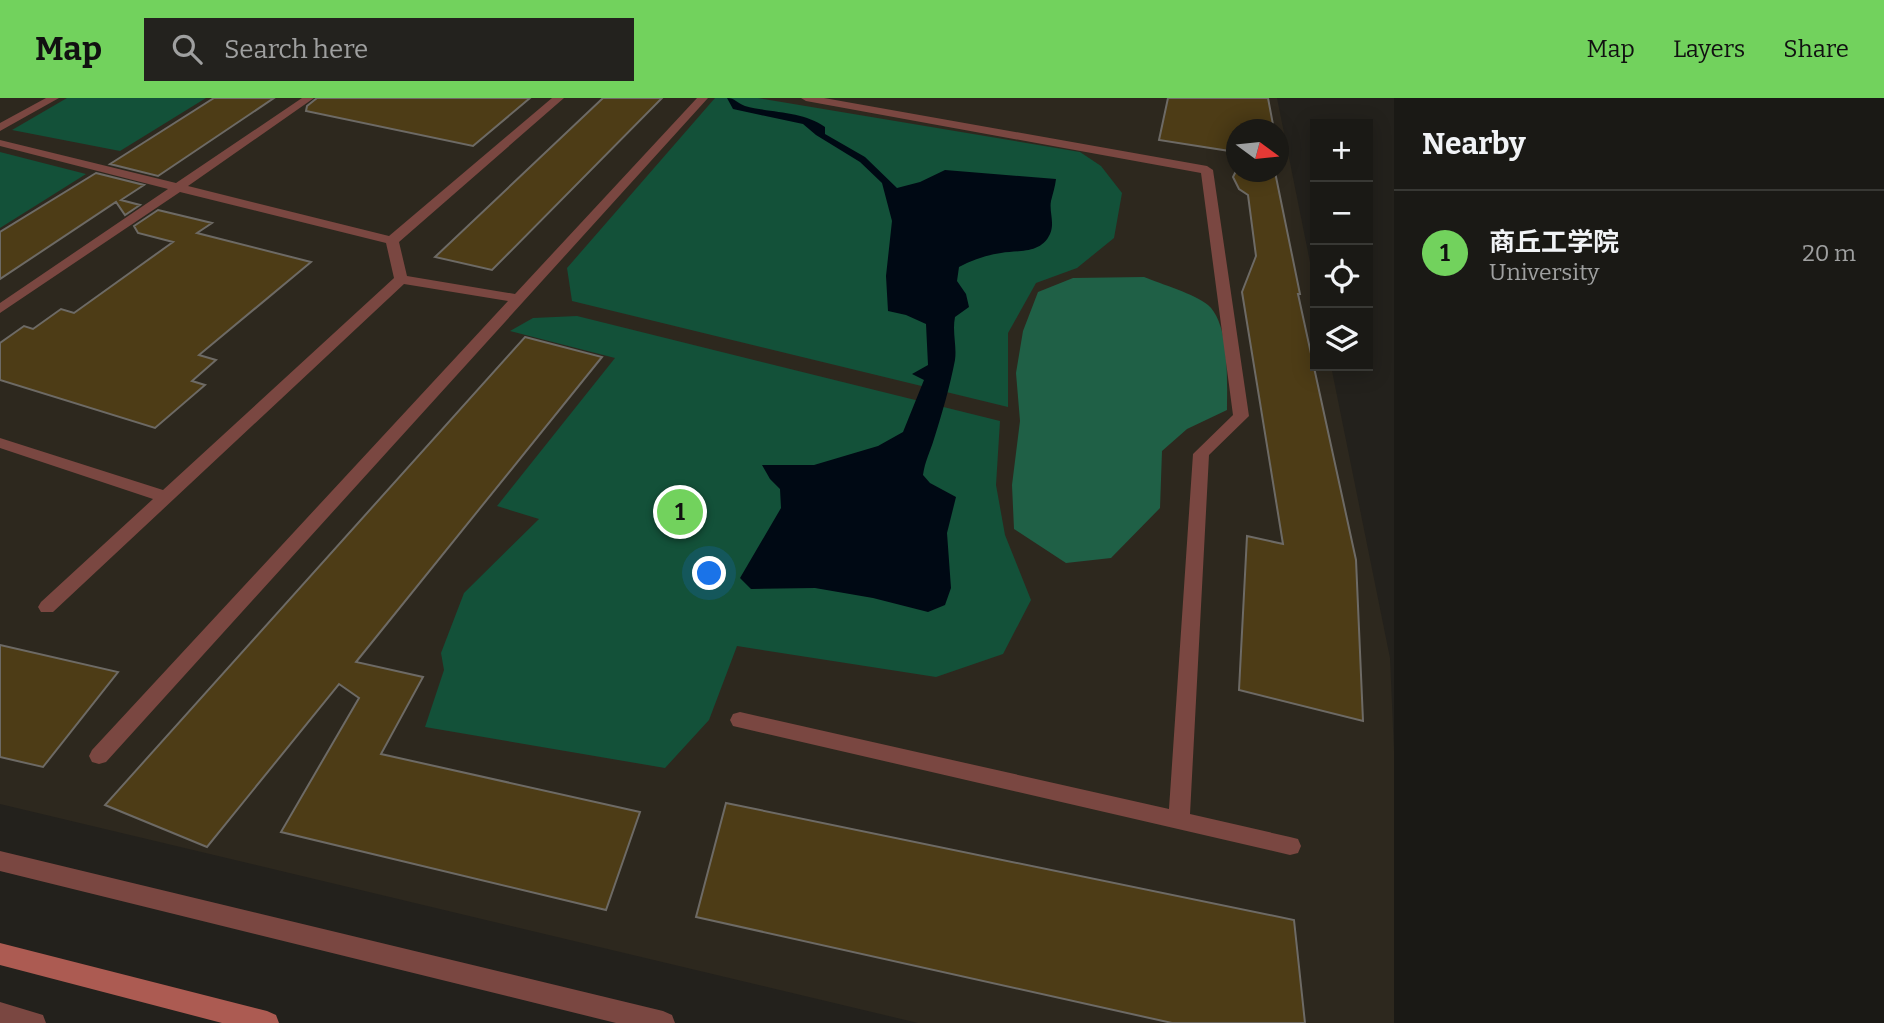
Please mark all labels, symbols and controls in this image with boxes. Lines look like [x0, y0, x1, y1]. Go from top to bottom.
search box [144, 18, 634, 81]
text: Map [35, 29, 102, 69]
icon: search [168, 30, 206, 68]
text: Search here [224, 34, 368, 65]
text: Map [1587, 35, 1635, 63]
text: Layers [1673, 35, 1745, 63]
text: Share [1783, 35, 1849, 63]
north arrow [1226, 119, 1289, 182]
map controls [1310, 119, 1373, 371]
button: + [1310, 119, 1373, 182]
text: Nearby [1422, 126, 1526, 162]
button: − [1310, 182, 1373, 245]
text: 商丘工学院 [1489, 227, 1619, 258]
text: 1 [1440, 239, 1450, 267]
text: 20 m [1802, 239, 1856, 267]
button: locate [1310, 245, 1373, 308]
text: University [1489, 258, 1599, 286]
button: layers [1310, 308, 1373, 371]
pin: 1 [657, 486, 703, 538]
your location [692, 556, 726, 590]

